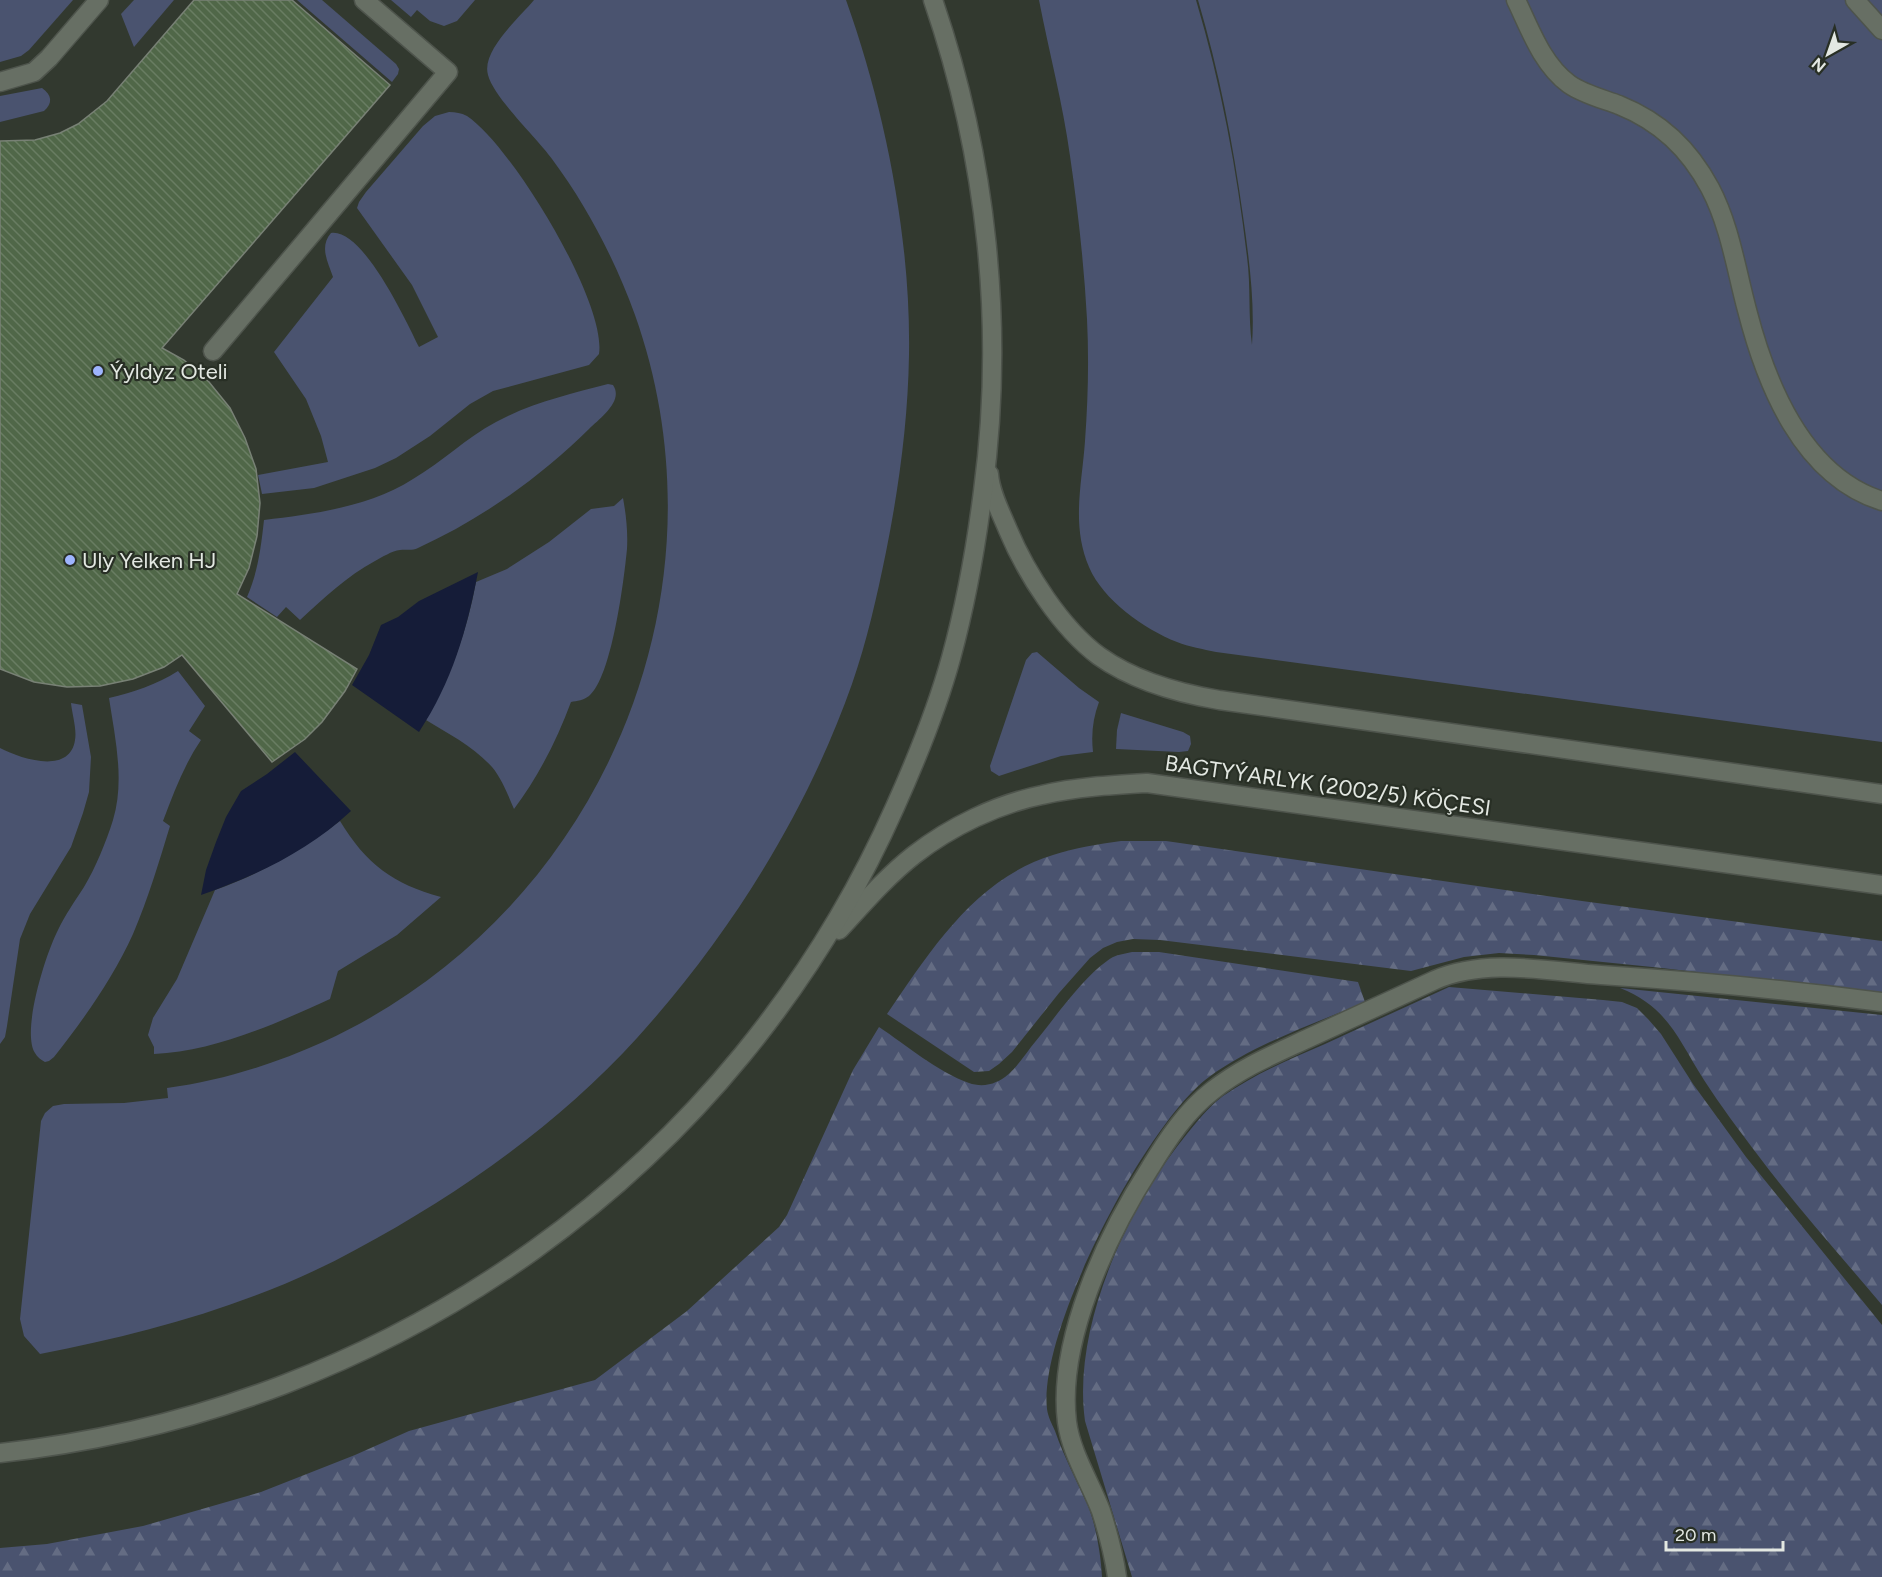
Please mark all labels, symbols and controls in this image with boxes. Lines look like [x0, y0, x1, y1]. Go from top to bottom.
north arrow [1798, 24, 1858, 84]
text: N [1808, 54, 1830, 76]
place label: Ýyldyz Oteli [110, 358, 228, 385]
marker: Ýyldyz Oteli [91, 364, 105, 378]
place label: Uly Yelken HJ [82, 547, 216, 574]
marker: Uly Yelken HJ [63, 553, 77, 567]
street label: BAGTYÝARLYK (2002/5) KÖÇESI [1163, 749, 1493, 822]
scale bar [1666, 1514, 1783, 1552]
text: 20 m [1675, 1524, 1716, 1546]

